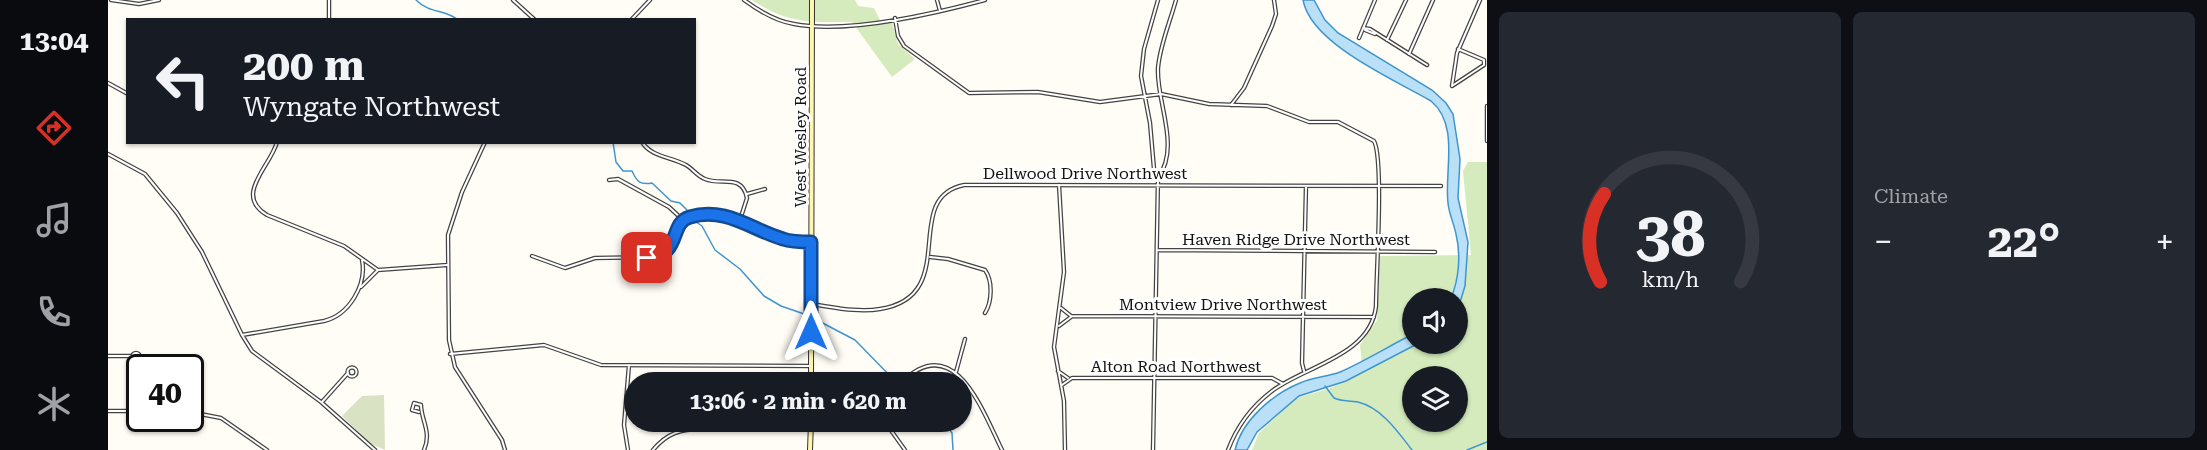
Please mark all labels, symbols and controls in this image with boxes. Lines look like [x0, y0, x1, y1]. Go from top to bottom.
text: 13:04 [20, 25, 88, 57]
text: 200 m [243, 41, 365, 90]
icon: left [144, 42, 222, 120]
street label: West Wesley Road [791, 67, 810, 207]
text: Wyngate Northwest [243, 91, 500, 123]
icon: directions [33, 107, 75, 149]
street label: Dellwood Drive Northwest [983, 164, 1187, 183]
text: Climate [1874, 184, 1948, 208]
text: 38 [1635, 198, 1705, 271]
icon: music [33, 199, 75, 241]
text: 22° [1988, 215, 2060, 268]
text: − [1874, 222, 1892, 261]
text: + [2156, 222, 2174, 261]
street label: Haven Ridge Drive Northwest [1182, 230, 1410, 249]
pin [621, 232, 672, 283]
icon: arrive [630, 241, 663, 274]
text: km/h [1641, 267, 1699, 292]
map controls [1402, 288, 1468, 432]
button: sound [1402, 288, 1468, 354]
icon: phone [33, 291, 75, 333]
street label: Montview Drive Northwest [1119, 295, 1327, 314]
position arrow [779, 300, 843, 364]
speed limit sign: 40 [126, 354, 204, 432]
street label: Alton Road Northwest [1091, 357, 1261, 376]
button: layers [1402, 366, 1468, 432]
icon: climate [33, 383, 75, 425]
text: 13:06 · 2 min · 620 m [689, 389, 907, 414]

